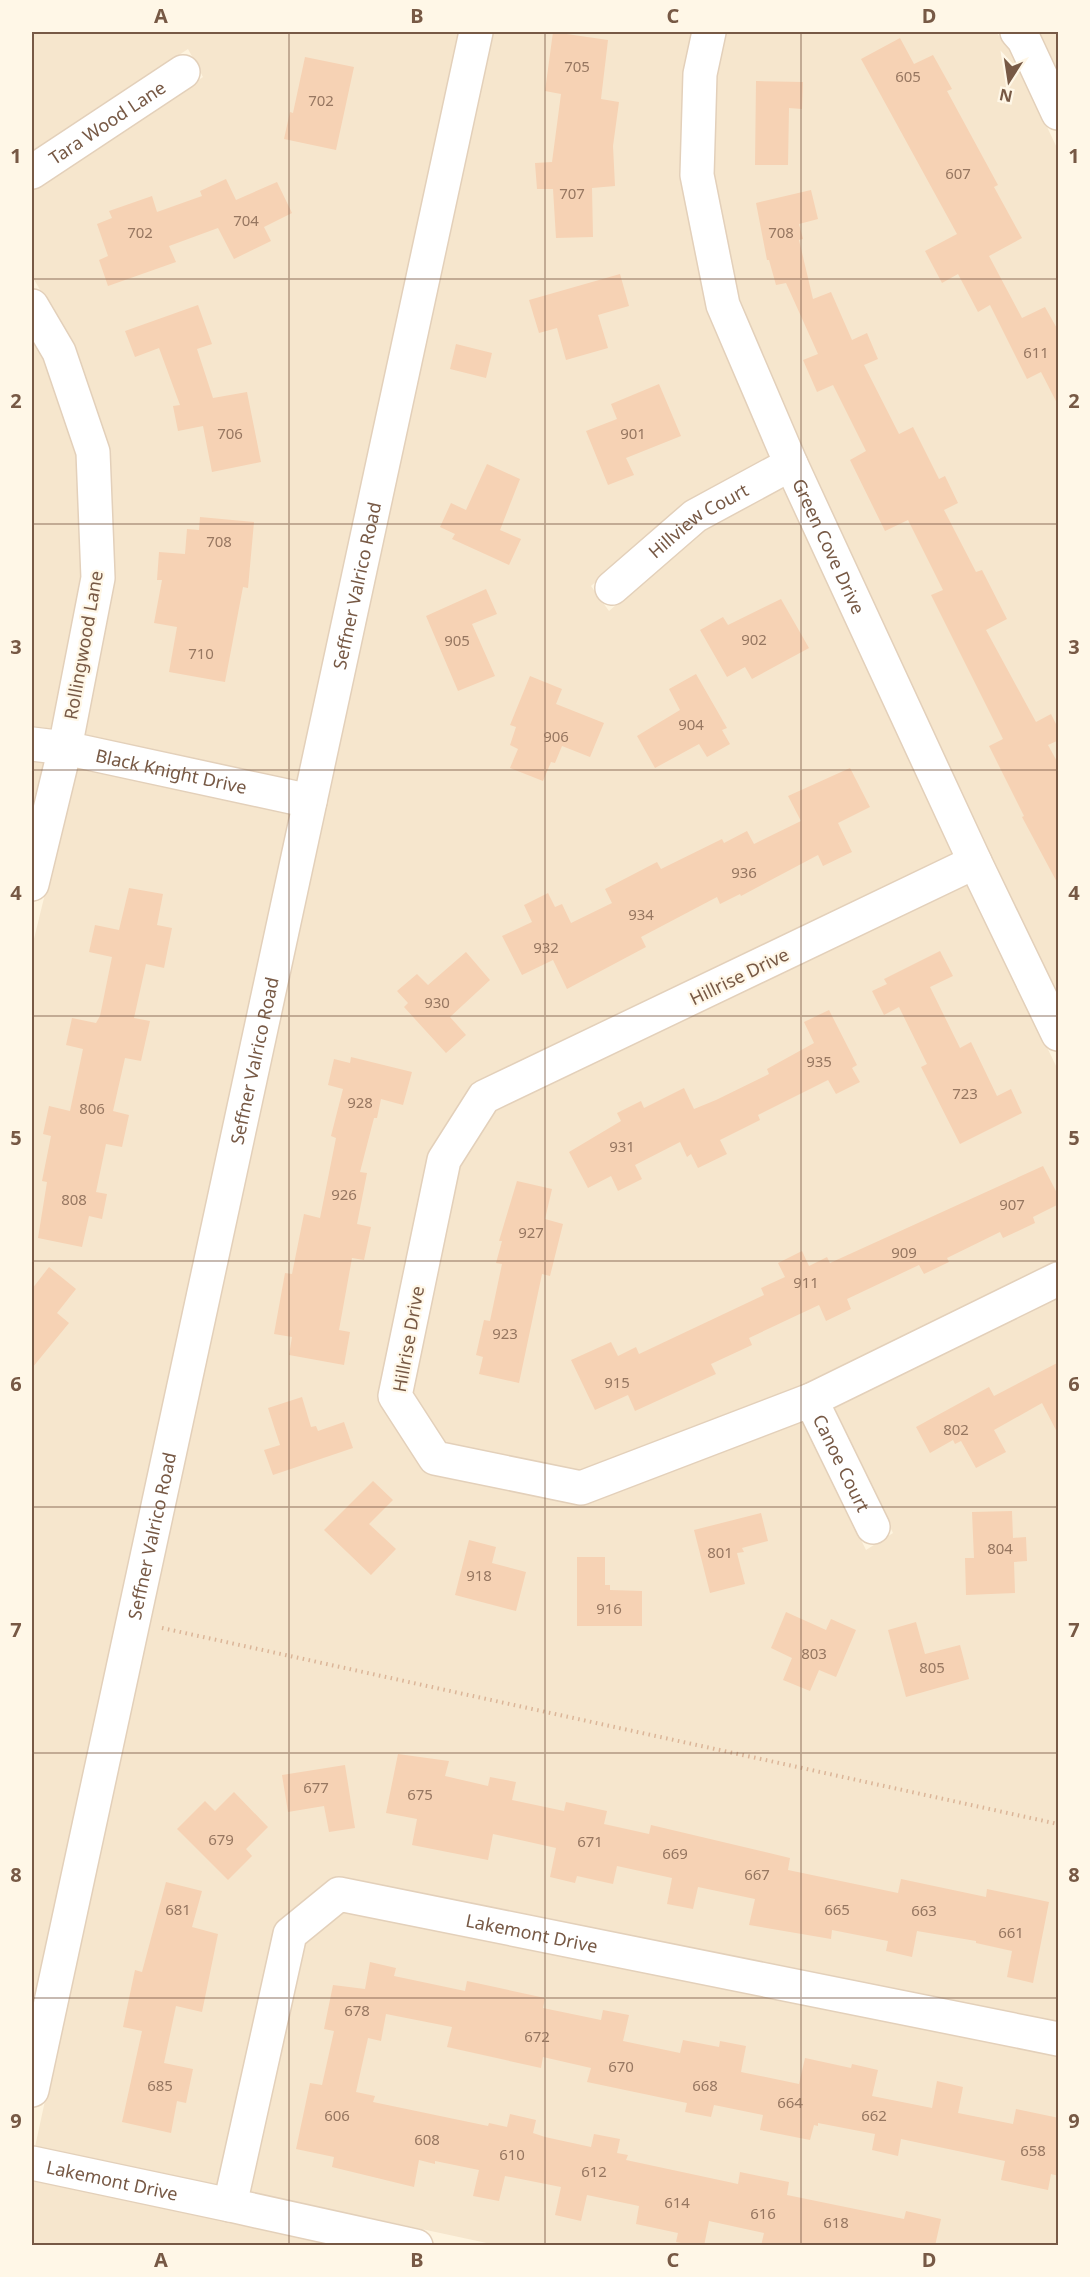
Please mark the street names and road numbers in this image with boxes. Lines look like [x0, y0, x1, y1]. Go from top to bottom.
street label: Tara Wood Lane [44, 75, 170, 170]
street label: Green Cove Drive [787, 474, 871, 618]
street label: Hillview Court [643, 477, 753, 563]
street label: Seffner Valrico Road [327, 500, 386, 672]
street label: Rollingwood Lane [58, 569, 108, 721]
street label: Black Knight Drive [93, 743, 249, 799]
street label: Hillrise Drive [686, 942, 792, 1010]
street label: Seffner Valrico Road [224, 975, 284, 1147]
street label: Hillrise Drive [387, 1284, 429, 1394]
street label: Canoe Court [808, 1410, 876, 1516]
street label: Seffner Valrico Road [122, 1450, 181, 1622]
street label: Lakemont Drive [464, 1908, 600, 1958]
street label: Lakemont Drive [44, 2154, 180, 2206]

